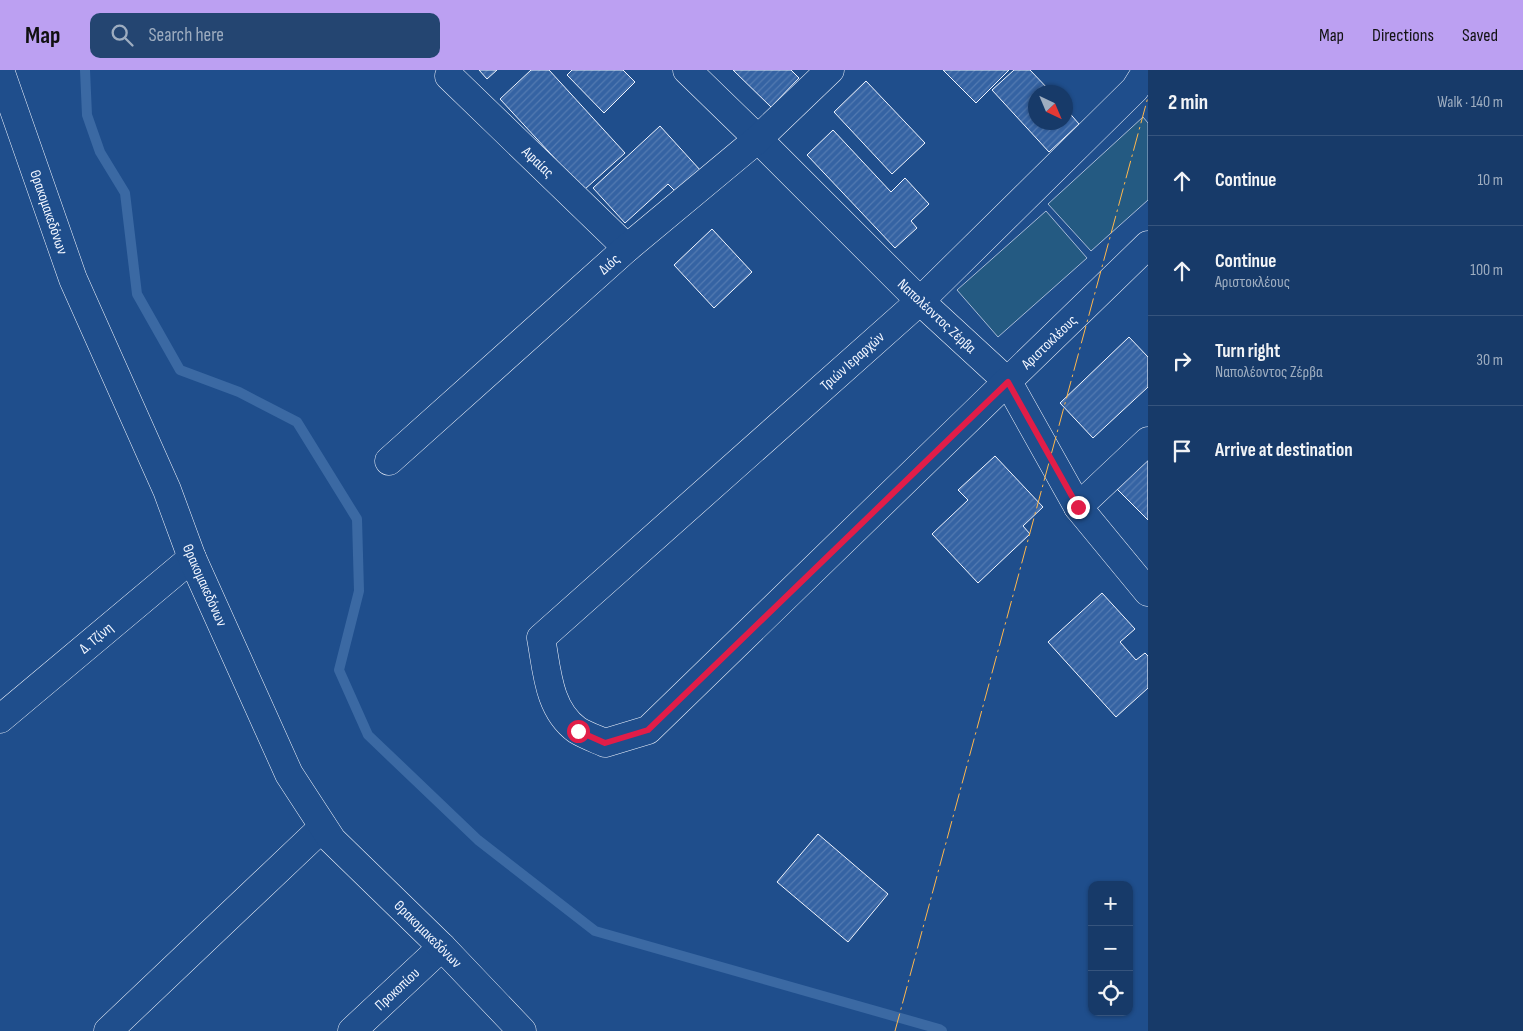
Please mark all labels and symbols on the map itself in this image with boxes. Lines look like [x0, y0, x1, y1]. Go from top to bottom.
north arrow [1028, 85, 1073, 130]
street label: Αφαίας [517, 142, 558, 182]
street label: Θρακομακεδόνων [25, 167, 72, 257]
street label: Διός [595, 250, 624, 279]
street label: Ναπολέοντος Ζέρβα [893, 275, 981, 358]
street label: Αριστοκλέους [1017, 311, 1081, 374]
street label: Τριών Ιεραρχών [816, 327, 888, 395]
route end [1067, 496, 1090, 519]
street label: Θρακομακεδόνων [178, 541, 231, 629]
street label: Δ. Τζίνη [75, 619, 117, 658]
route start [567, 720, 590, 743]
street label: Θρακομακεδόνων [390, 896, 466, 972]
street label: Προκοπίου [371, 964, 424, 1015]

